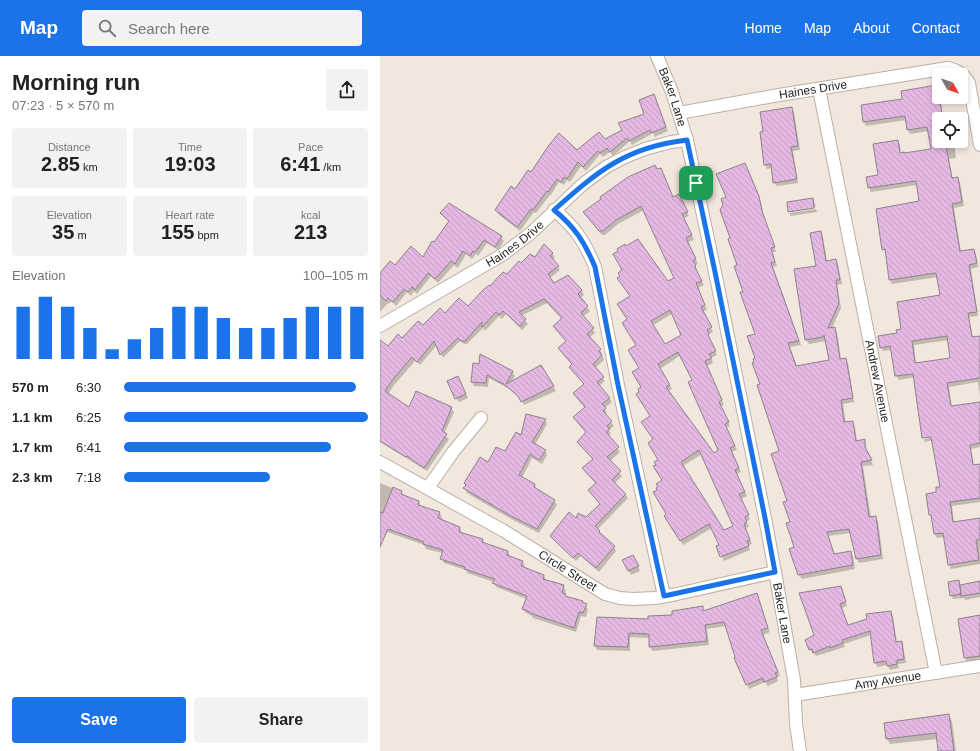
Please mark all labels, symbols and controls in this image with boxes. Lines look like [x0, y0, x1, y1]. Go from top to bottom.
search box [82, 10, 362, 46]
text: Map [20, 17, 58, 38]
icon: search [96, 17, 118, 39]
text: Search here [128, 20, 210, 37]
text: Home [745, 20, 782, 36]
text: Map [804, 20, 831, 36]
text: About [853, 20, 890, 36]
text: Contact [912, 20, 960, 36]
street label: Baker Lane [656, 66, 689, 129]
north arrow [932, 68, 968, 104]
map controls [932, 68, 968, 148]
button: share [326, 69, 368, 111]
text: Morning run [12, 70, 140, 95]
street label: Haines Drive [778, 77, 848, 102]
text: 07:23 · 5 × 570 m [12, 98, 114, 113]
button: locate [932, 112, 968, 148]
text: Distance [48, 141, 91, 153]
text: Time [178, 141, 202, 153]
text: Pace [298, 141, 323, 153]
text: 2.85 [41, 153, 80, 175]
text: 19:03 [164, 153, 216, 175]
text: 6:41 [280, 153, 320, 175]
text: km [80, 161, 98, 173]
text: /km [320, 161, 341, 173]
pin [679, 166, 713, 200]
icon: arrive [685, 172, 707, 194]
text: Elevation [47, 209, 92, 221]
text: Heart rate [166, 209, 214, 221]
text: kcal [301, 209, 320, 221]
street label: Haines Drive [483, 218, 547, 270]
text: 35 [52, 221, 74, 243]
text: 155 [161, 221, 194, 243]
text: 213 [294, 221, 327, 243]
text: m [74, 229, 87, 241]
text: bpm [194, 229, 219, 241]
text: Elevation [12, 268, 65, 283]
text: 100–105 m [303, 268, 368, 283]
street label: Andrew Avenue [862, 339, 893, 424]
text: 570 m [12, 380, 49, 395]
text: 6:30 [76, 380, 101, 395]
text: 1.1 km [12, 410, 52, 425]
text: 6:25 [76, 410, 101, 425]
text: 1.7 km [12, 440, 52, 455]
text: 6:41 [76, 440, 101, 455]
text: 2.3 km [12, 470, 52, 485]
text: 7:18 [76, 470, 101, 485]
street label: Circle Street [536, 547, 600, 595]
street label: Baker Lane [770, 582, 795, 645]
street label: Amy Avenue [854, 668, 922, 693]
button: Save [12, 697, 186, 743]
button: Share [194, 697, 368, 743]

